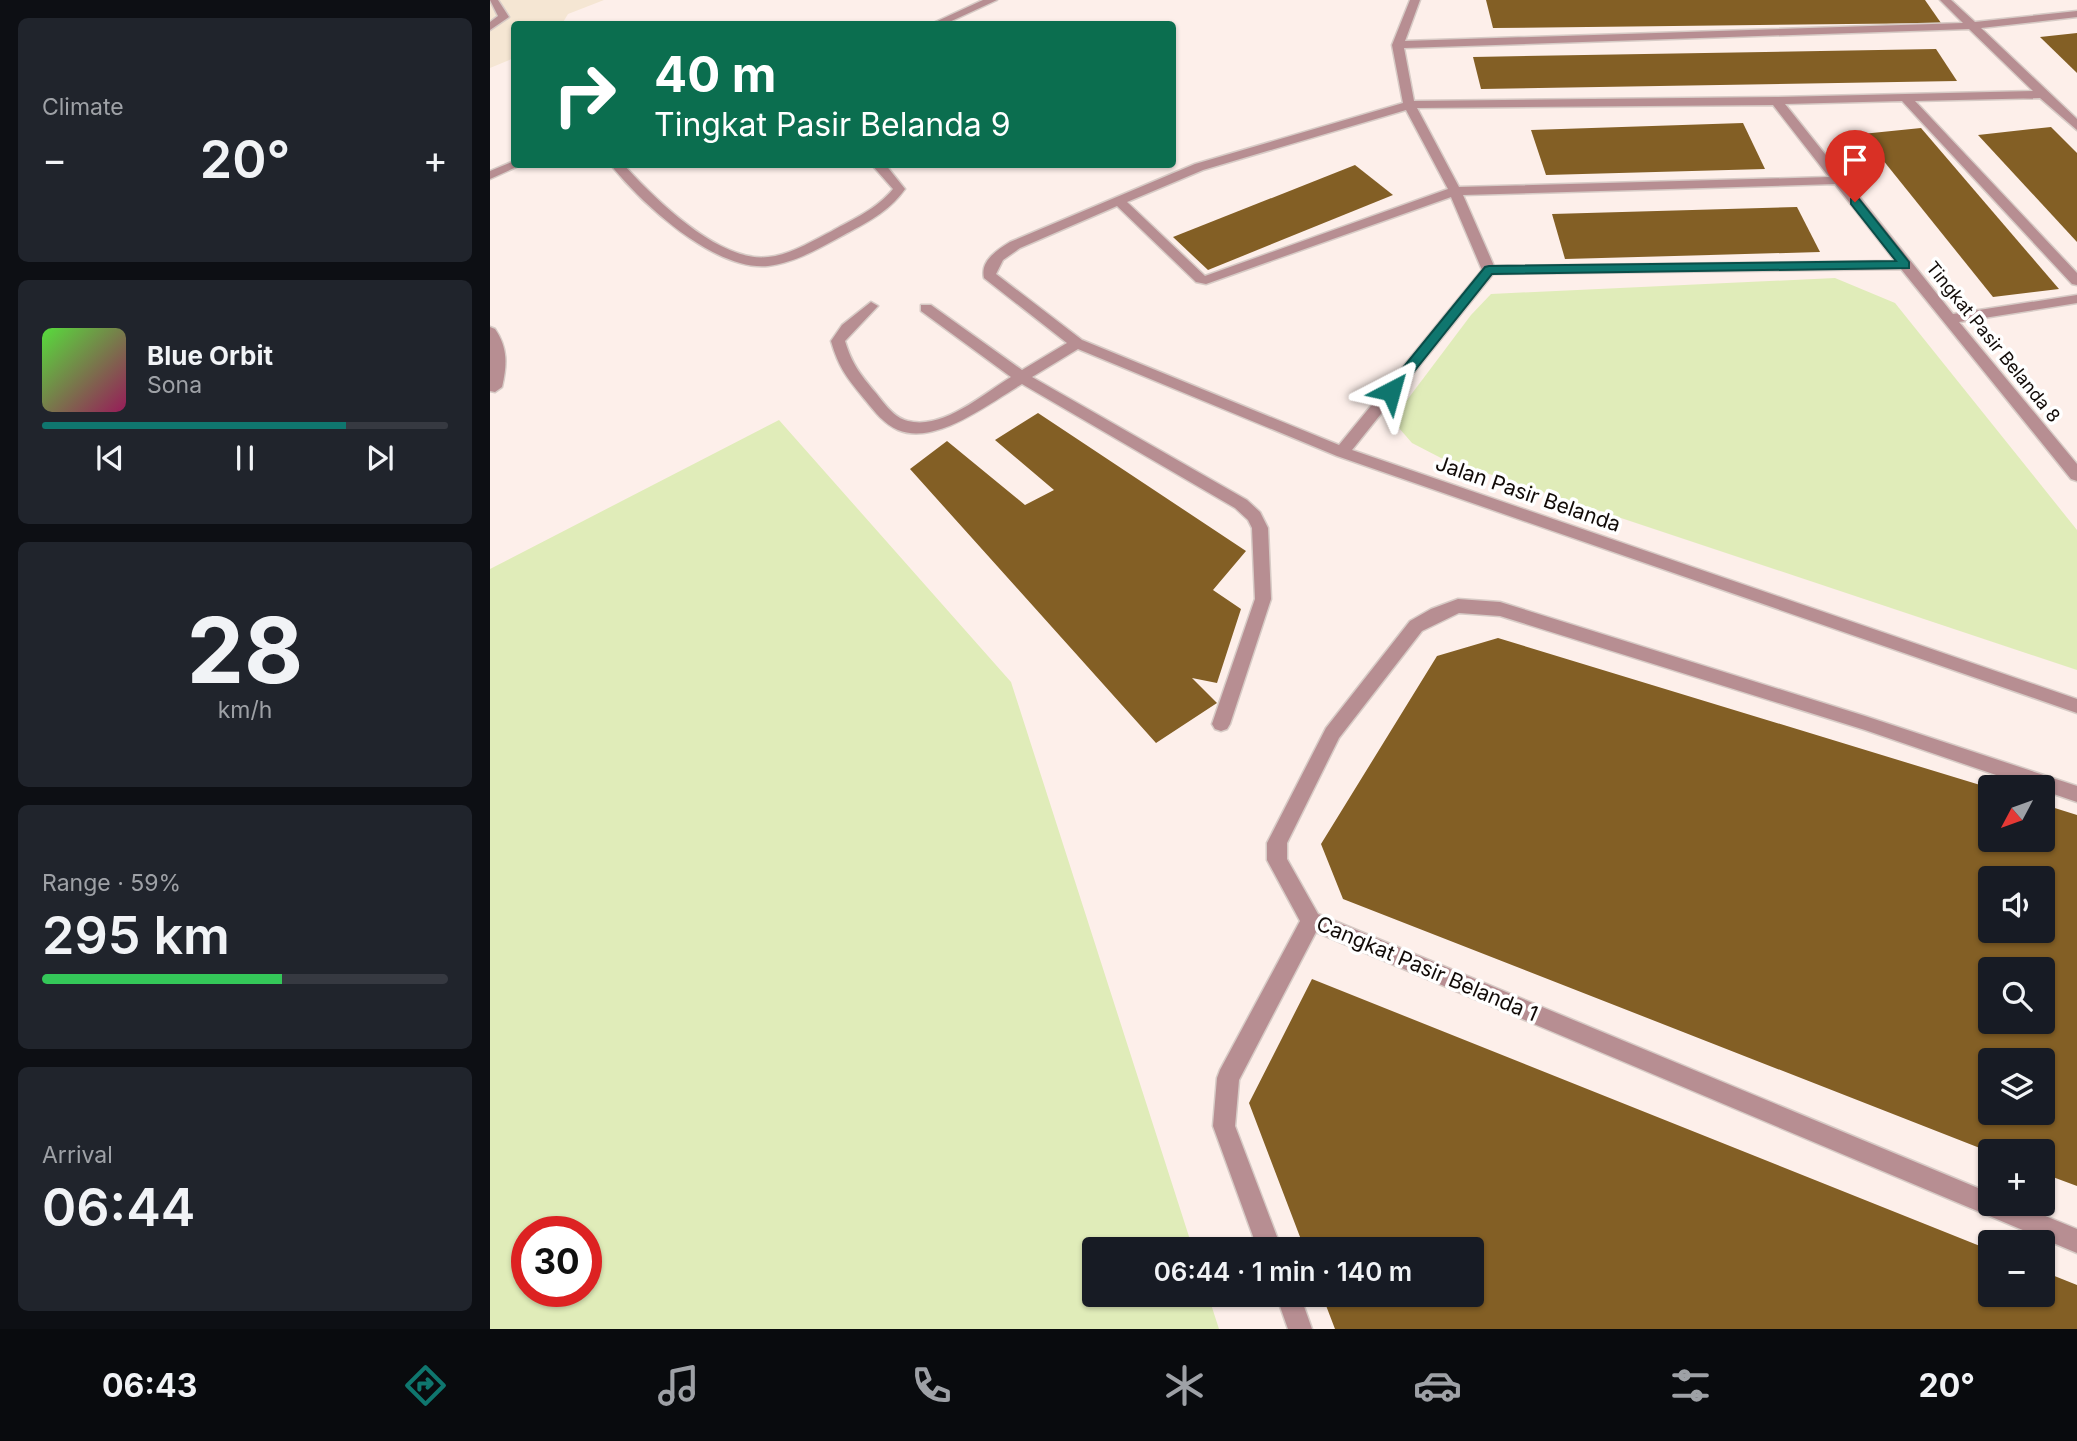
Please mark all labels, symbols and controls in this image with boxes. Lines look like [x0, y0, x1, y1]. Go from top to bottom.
text: 40 m [654, 45, 777, 104]
icon: right [539, 49, 630, 140]
text: Climate [42, 93, 124, 121]
text: Tingkat Pasir Belanda 9 [654, 105, 1011, 144]
text: 20° [200, 128, 290, 191]
pin [1825, 130, 1885, 202]
text: − [42, 136, 67, 182]
text: + [423, 136, 448, 182]
icon: arrive [1836, 141, 1874, 179]
street label: Tingkat Pasir Belanda 8 [1922, 257, 2065, 426]
text: Blue Orbit [147, 340, 273, 371]
position arrow [1354, 354, 1428, 428]
text: Sona [147, 371, 202, 399]
icon: previous [91, 439, 129, 477]
icon: pause [226, 439, 264, 477]
icon: next [361, 439, 399, 477]
street label: Jalan Pasir Belanda [1432, 450, 1624, 537]
text: 28 [187, 595, 303, 705]
text: km/h [218, 696, 272, 724]
north arrow [1978, 775, 2054, 852]
map controls [1978, 775, 2055, 1307]
button: sound [1978, 866, 2055, 943]
text: Range · 59% [42, 869, 181, 897]
text: 295 km [42, 904, 230, 967]
street label: Cangkat Pasir Belanda 1 [1313, 911, 1542, 1027]
button: search [1978, 957, 2055, 1034]
button: layers [1978, 1048, 2055, 1125]
button: + [1978, 1139, 2055, 1216]
text: Arrival [42, 1141, 113, 1169]
text: 06:44 [42, 1176, 195, 1239]
speed limit sign: 30 [511, 1216, 602, 1307]
button: − [1978, 1230, 2055, 1307]
text: 06:44 · 1 min · 140 m [1154, 1256, 1412, 1287]
icon: directions [401, 1361, 450, 1410]
icon: music [654, 1361, 703, 1410]
icon: phone [907, 1361, 956, 1410]
icon: climate [1160, 1361, 1209, 1410]
icon: car [1413, 1361, 1462, 1410]
icon: filters [1666, 1361, 1715, 1410]
text: 06:43 [102, 1366, 197, 1405]
text: 20° [1919, 1366, 1975, 1405]

